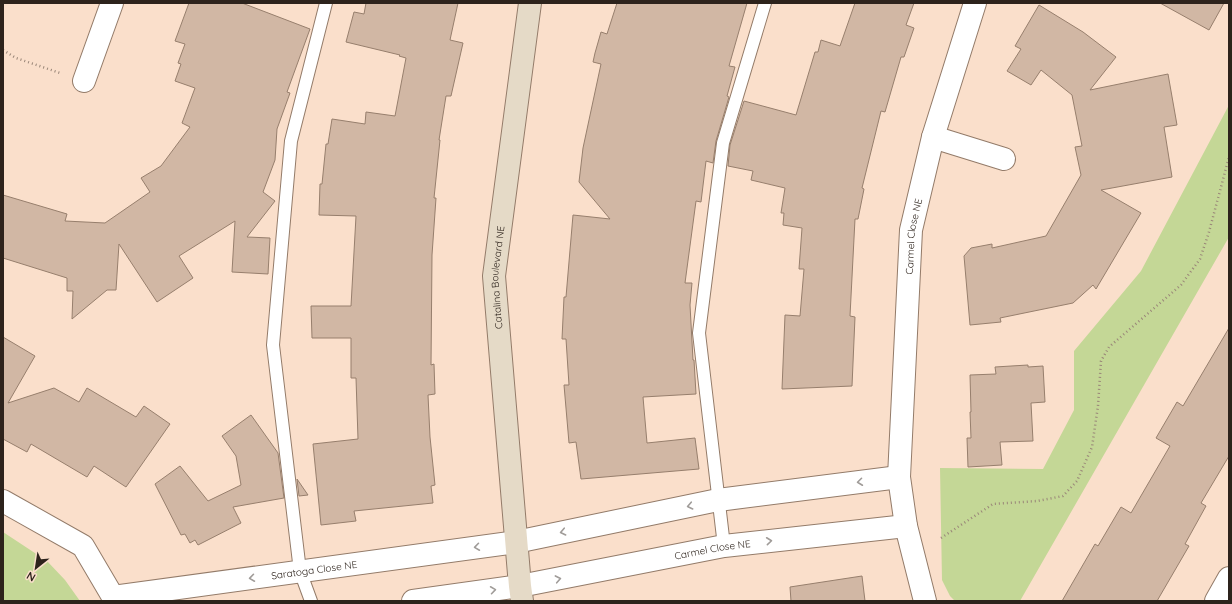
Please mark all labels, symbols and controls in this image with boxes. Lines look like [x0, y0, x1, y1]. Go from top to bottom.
street label: Carmel Close NE [902, 197, 925, 275]
street label: Catalina Boulevard NE [487, 225, 507, 330]
one-way arrow [857, 477, 863, 486]
one-way arrow [687, 501, 693, 509]
one-way arrow [560, 527, 566, 536]
street label: Carmel Close NE [673, 537, 751, 562]
one-way arrow [766, 537, 772, 546]
one-way arrow [474, 542, 481, 551]
north arrow [16, 548, 56, 588]
street label: Saratoga Close NE [270, 557, 358, 582]
text: N [24, 569, 38, 585]
one-way arrow [248, 573, 255, 582]
one-way arrow [555, 575, 561, 583]
one-way arrow [490, 586, 496, 595]

